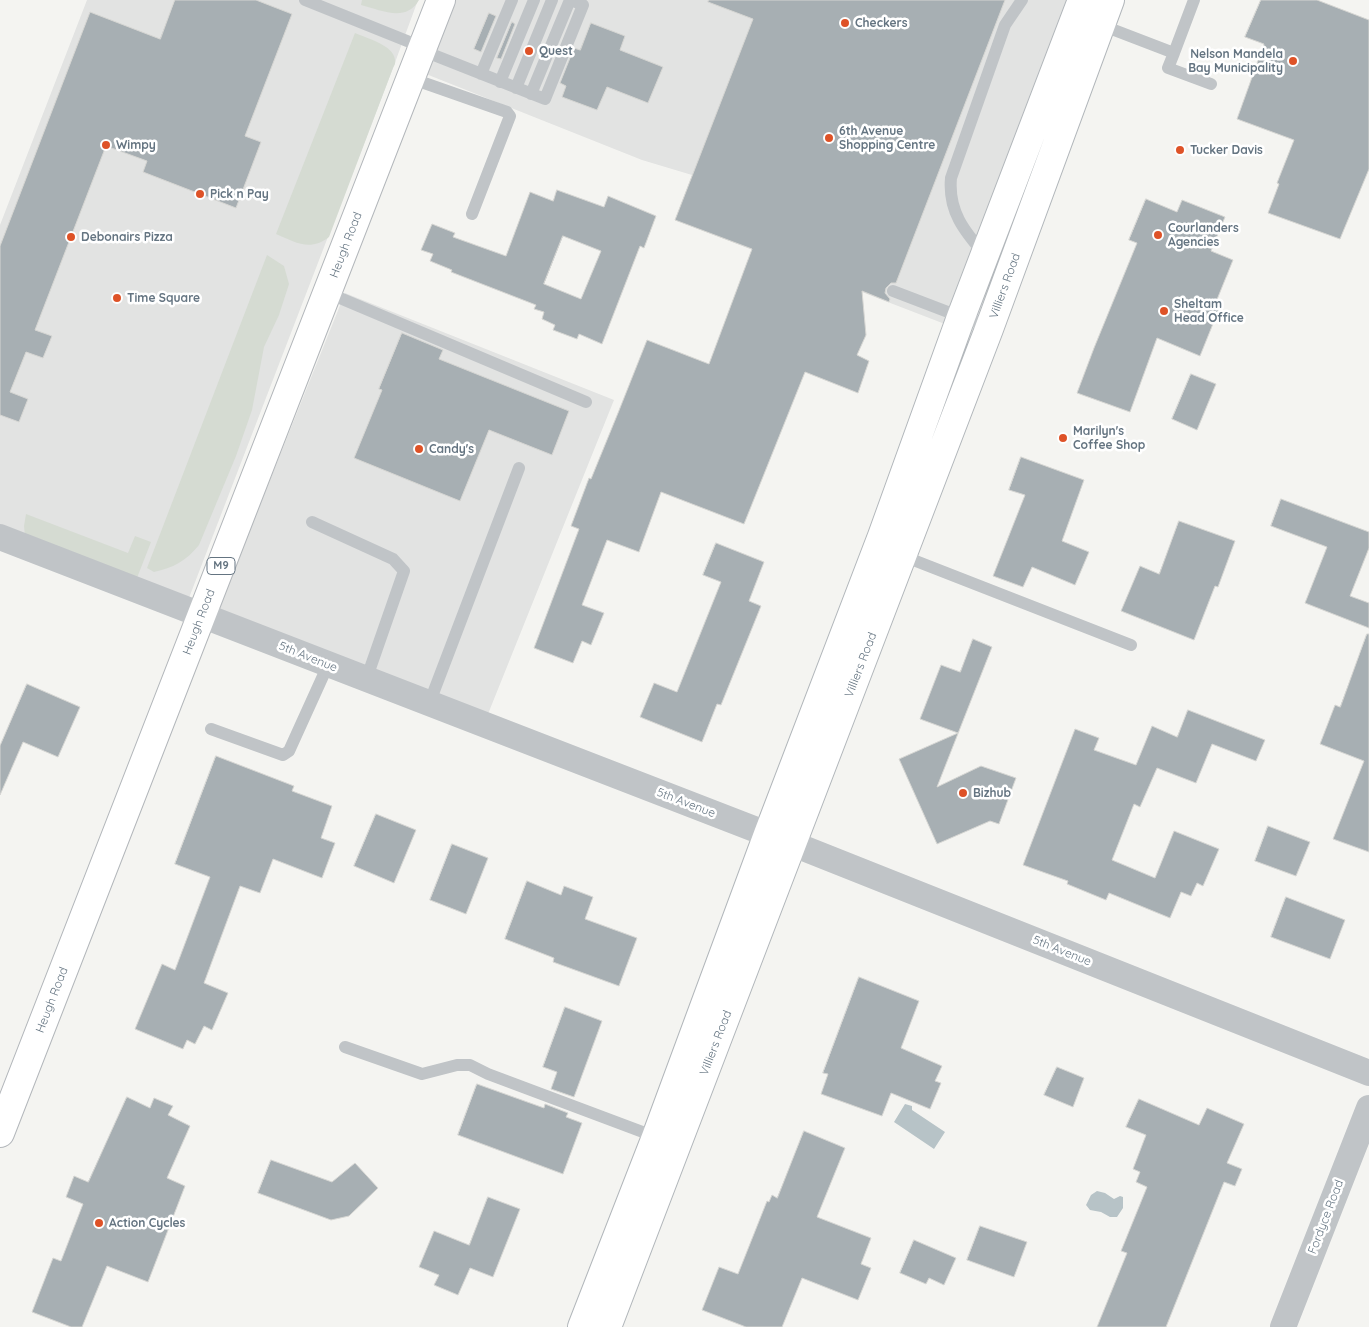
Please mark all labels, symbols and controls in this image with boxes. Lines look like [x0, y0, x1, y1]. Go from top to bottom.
place label: Checkers [855, 16, 908, 30]
marker: Checkers [839, 17, 851, 29]
place label: Quest [539, 44, 573, 58]
marker: Quest [523, 45, 535, 57]
place label: Nelson Mandela Bay Municipality [1188, 47, 1283, 75]
marker: Nelson Mandela Bay Municipality [1287, 55, 1299, 67]
place label: 6th Avenue Shopping Centre [839, 124, 935, 152]
marker: 6th Avenue Shopping Centre [823, 132, 835, 144]
place label: Wimpy [116, 138, 156, 152]
marker: Wimpy [100, 139, 112, 151]
place label: Tucker Davis [1190, 143, 1263, 157]
marker: Tucker Davis [1174, 144, 1186, 156]
place label: Pick n Pay [210, 187, 269, 201]
marker: Pick n Pay [194, 188, 206, 200]
street label: Heugh Road [327, 210, 365, 280]
place label: Courlanders Agencies [1168, 221, 1239, 249]
marker: Courlanders Agencies [1152, 229, 1164, 241]
place label: Debonairs Pizza [81, 230, 173, 244]
marker: Debonairs Pizza [65, 231, 77, 243]
street label: Villiers Road [986, 251, 1024, 321]
place label: Time Square [127, 291, 200, 305]
marker: Time Square [111, 292, 123, 304]
place label: Sheltam Head Office [1174, 297, 1244, 325]
marker: Sheltam Head Office [1158, 305, 1170, 317]
place label: Marilyn's Coffee Shop [1073, 424, 1145, 452]
marker: Marilyn's Coffee Shop [1057, 432, 1069, 444]
place label: Candy's [429, 442, 474, 456]
marker: Candy's [413, 443, 425, 455]
road number: M9 [207, 558, 235, 574]
street label: Heugh Road [180, 587, 218, 657]
street label: Villiers Road [842, 630, 880, 700]
street label: 5th Avenue [277, 639, 339, 675]
street label: 5th Avenue [655, 785, 717, 821]
place label: Bizhub [973, 786, 1011, 800]
marker: Bizhub [957, 787, 969, 799]
street label: 5th Avenue [1031, 933, 1093, 969]
street label: Heugh Road [33, 965, 71, 1035]
street label: Villiers Road [697, 1008, 735, 1078]
street label: Fordyce Road [1305, 1178, 1347, 1256]
place label: Action Cycles [109, 1216, 185, 1230]
marker: Action Cycles [93, 1217, 105, 1229]

